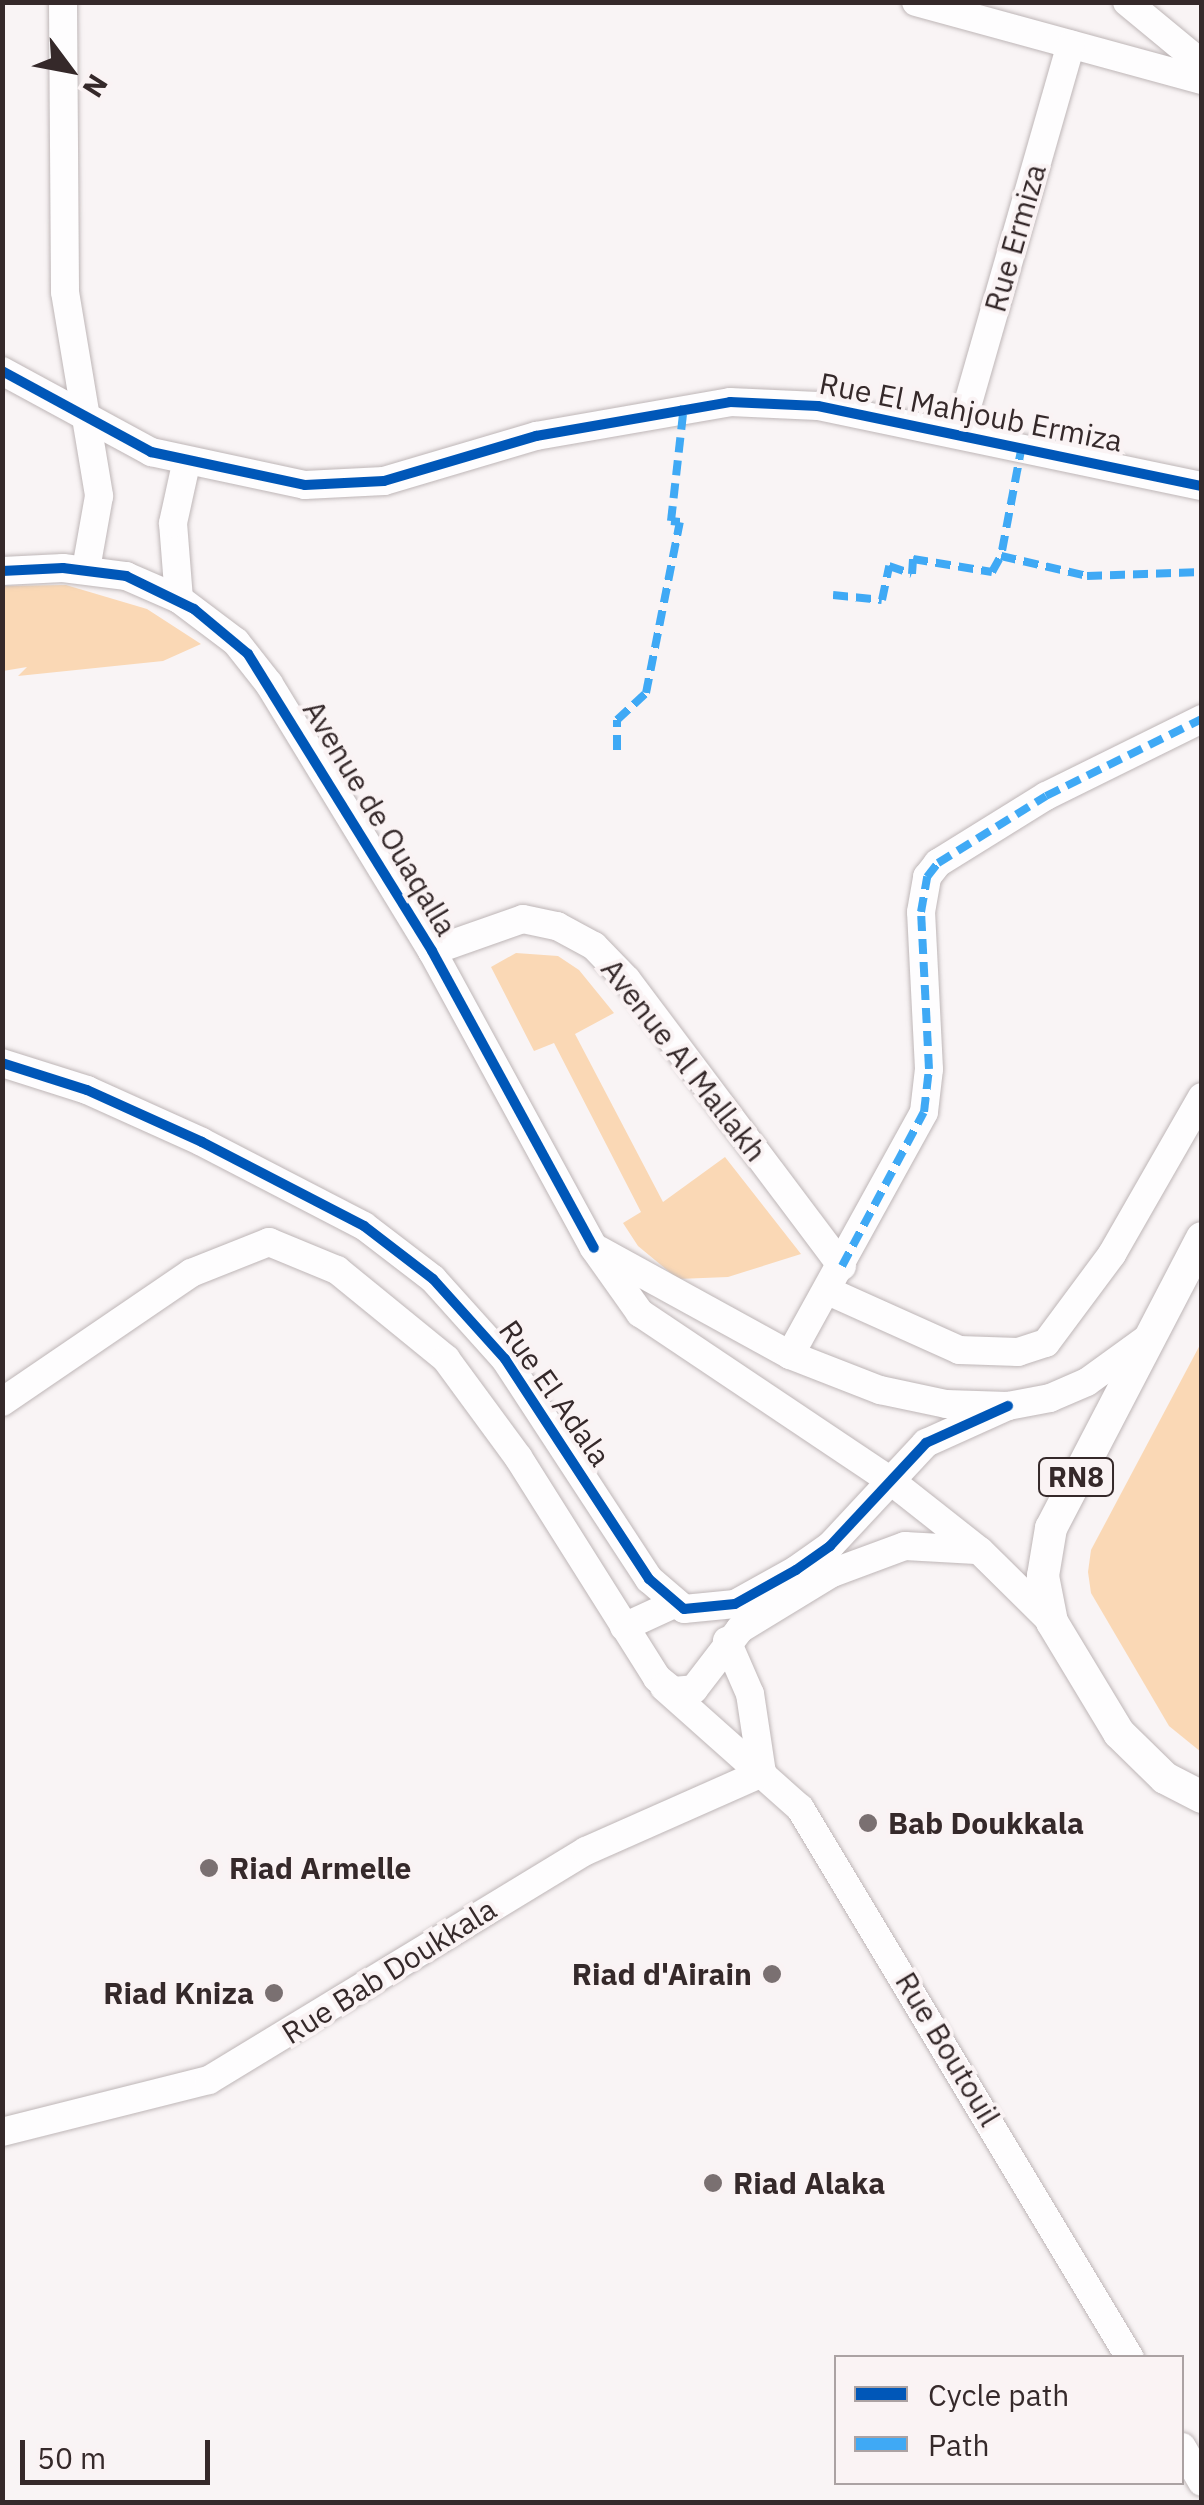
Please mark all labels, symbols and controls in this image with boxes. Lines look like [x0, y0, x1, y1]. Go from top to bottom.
north arrow [20, 20, 120, 120]
text: N [75, 68, 117, 105]
street label: Rue Ermiza [977, 160, 1053, 316]
street label: Rue El Mahjoub Ermiza [816, 365, 1126, 459]
street label: Avenue de Ouaqalla [296, 694, 464, 942]
street label: Avenue Al Mallakh [594, 952, 774, 1168]
street label: Rue El Adala [492, 1313, 618, 1473]
road number: RN8 [1036, 1454, 1116, 1500]
place label: Bab Doukkala [888, 1805, 1084, 1841]
marker: Bab Doukkala [857, 1812, 879, 1834]
place label: Riad Armelle [229, 1850, 411, 1886]
marker: Riad Armelle [198, 1857, 220, 1879]
street label: Rue Bab Doukkala [275, 1891, 503, 2051]
place label: Riad d'Airain [572, 1956, 752, 1992]
marker: Riad d'Airain [761, 1963, 783, 1985]
street label: Rue Boutouil [888, 1966, 1008, 2132]
place label: Riad Kniza [103, 1975, 254, 2011]
marker: Riad Kniza [263, 1982, 285, 2004]
place label: Riad Alaka [733, 2165, 885, 2201]
marker: Riad Alaka [702, 2172, 724, 2194]
legend [834, 2355, 1184, 2485]
text: Cycle path [928, 2375, 1069, 2414]
scale bar [25, 2420, 215, 2482]
text: Path [928, 2425, 989, 2464]
text: 50 m [37, 2438, 106, 2477]

